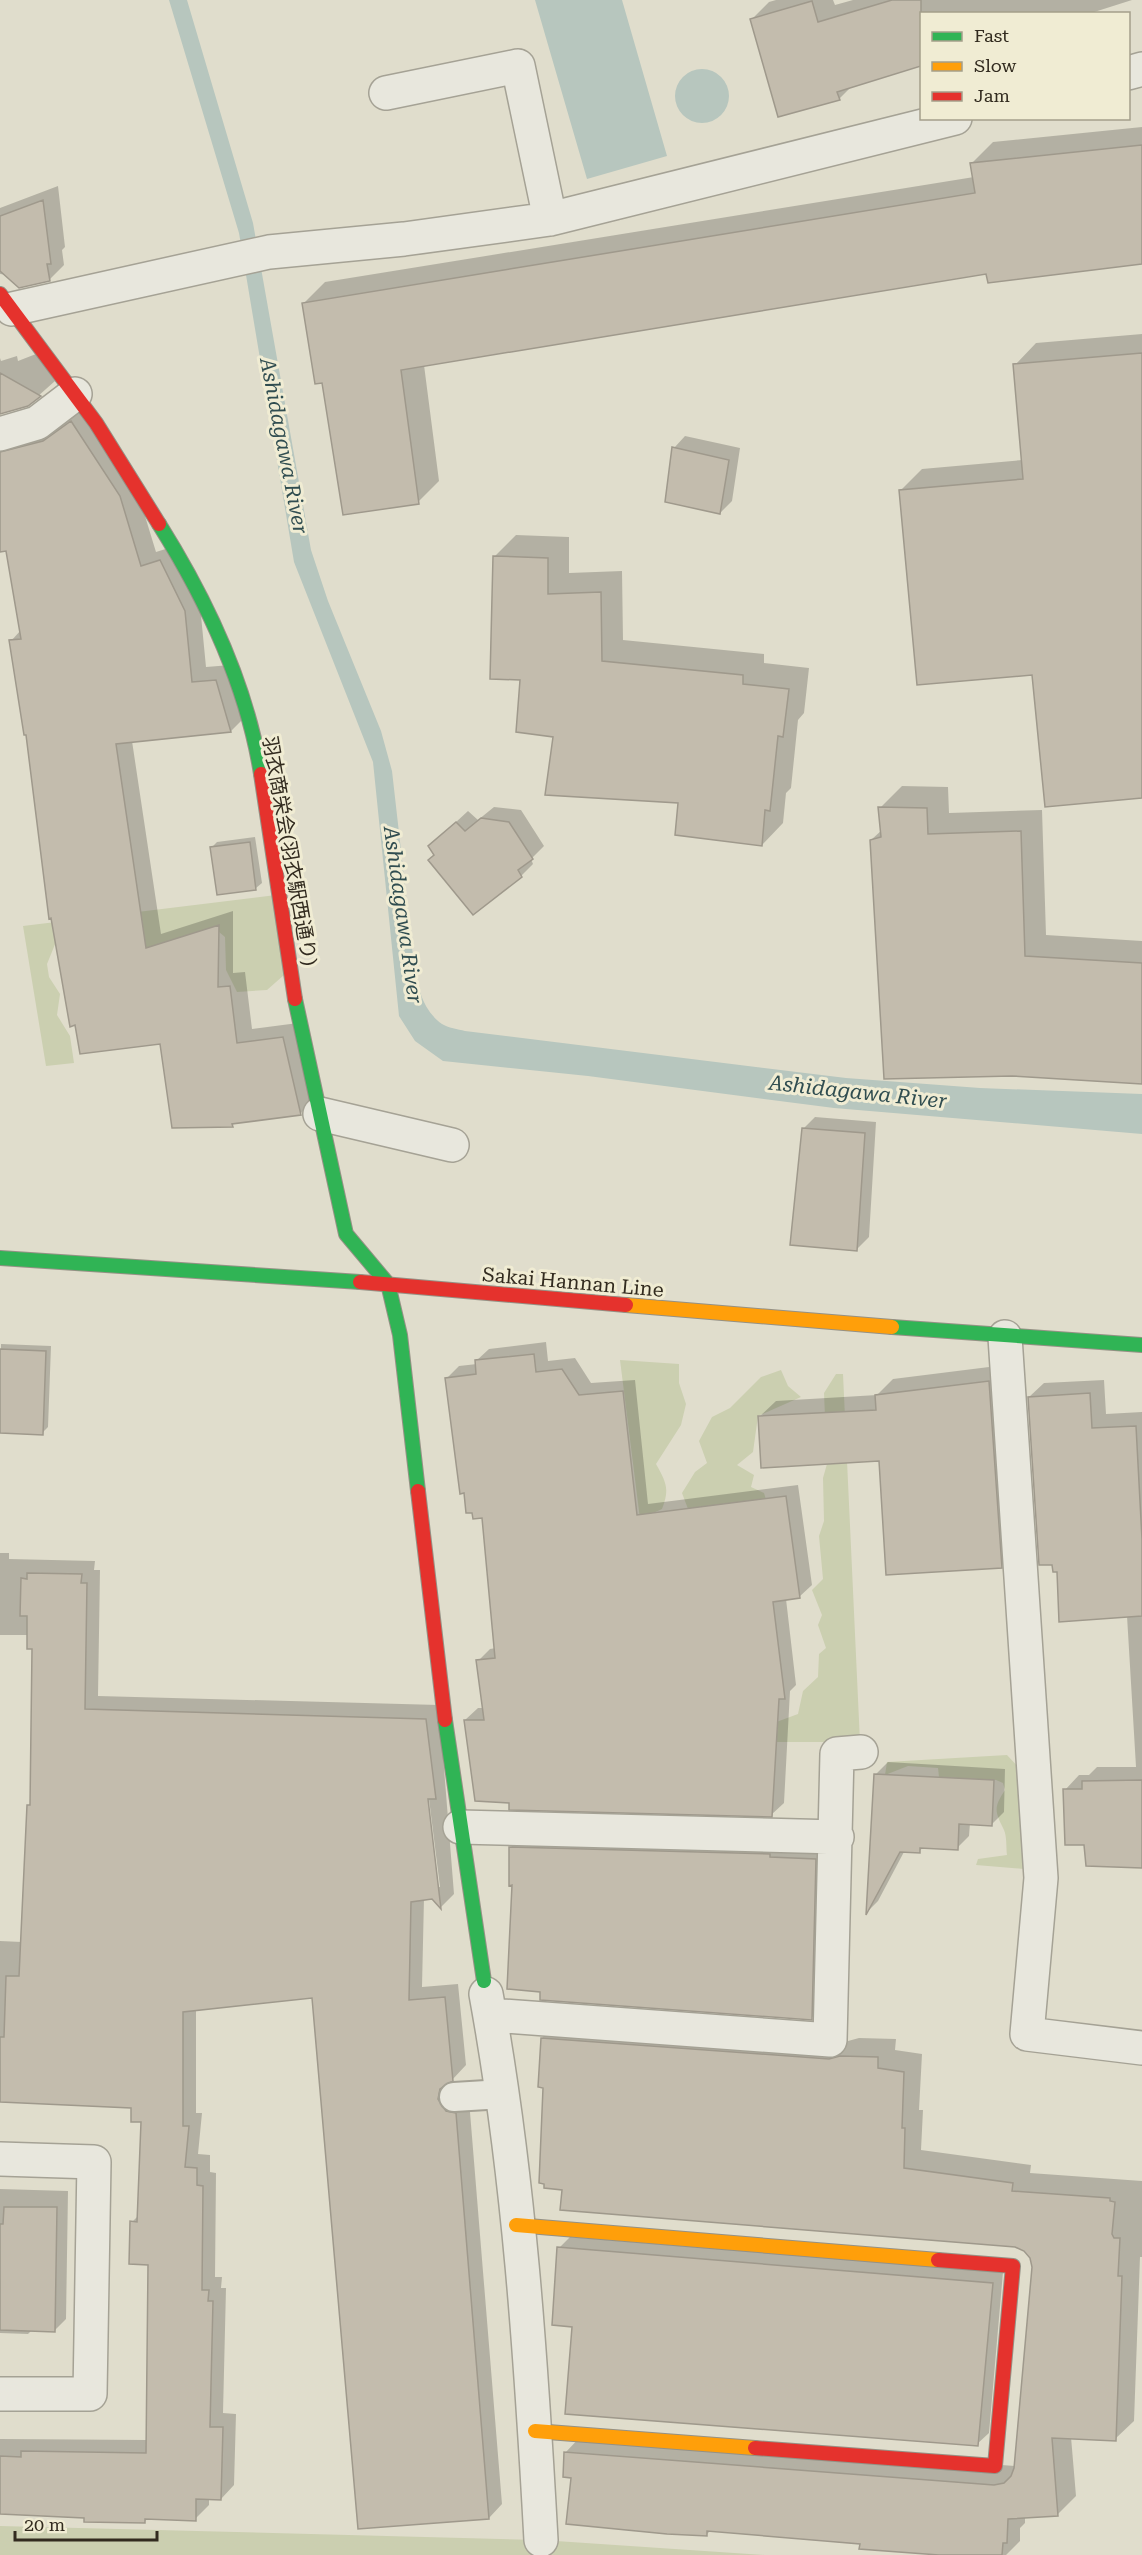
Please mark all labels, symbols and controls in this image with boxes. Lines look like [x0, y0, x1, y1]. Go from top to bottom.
legend [920, 12, 1130, 120]
text: Fast [974, 25, 1009, 46]
text: Slow [974, 55, 1016, 76]
text: Jam [974, 85, 1010, 106]
water label: Ashidagawa River [255, 354, 313, 536]
street label: 羽衣商栄会(羽衣駅西通り) [258, 734, 322, 968]
water label: Ashidagawa River [378, 823, 427, 1005]
water label: Ashidagawa River [766, 1071, 948, 1113]
street label: Sakai Hannan Line [481, 1262, 665, 1302]
scale bar [15, 2504, 158, 2542]
text: 20 m [24, 2514, 65, 2535]

